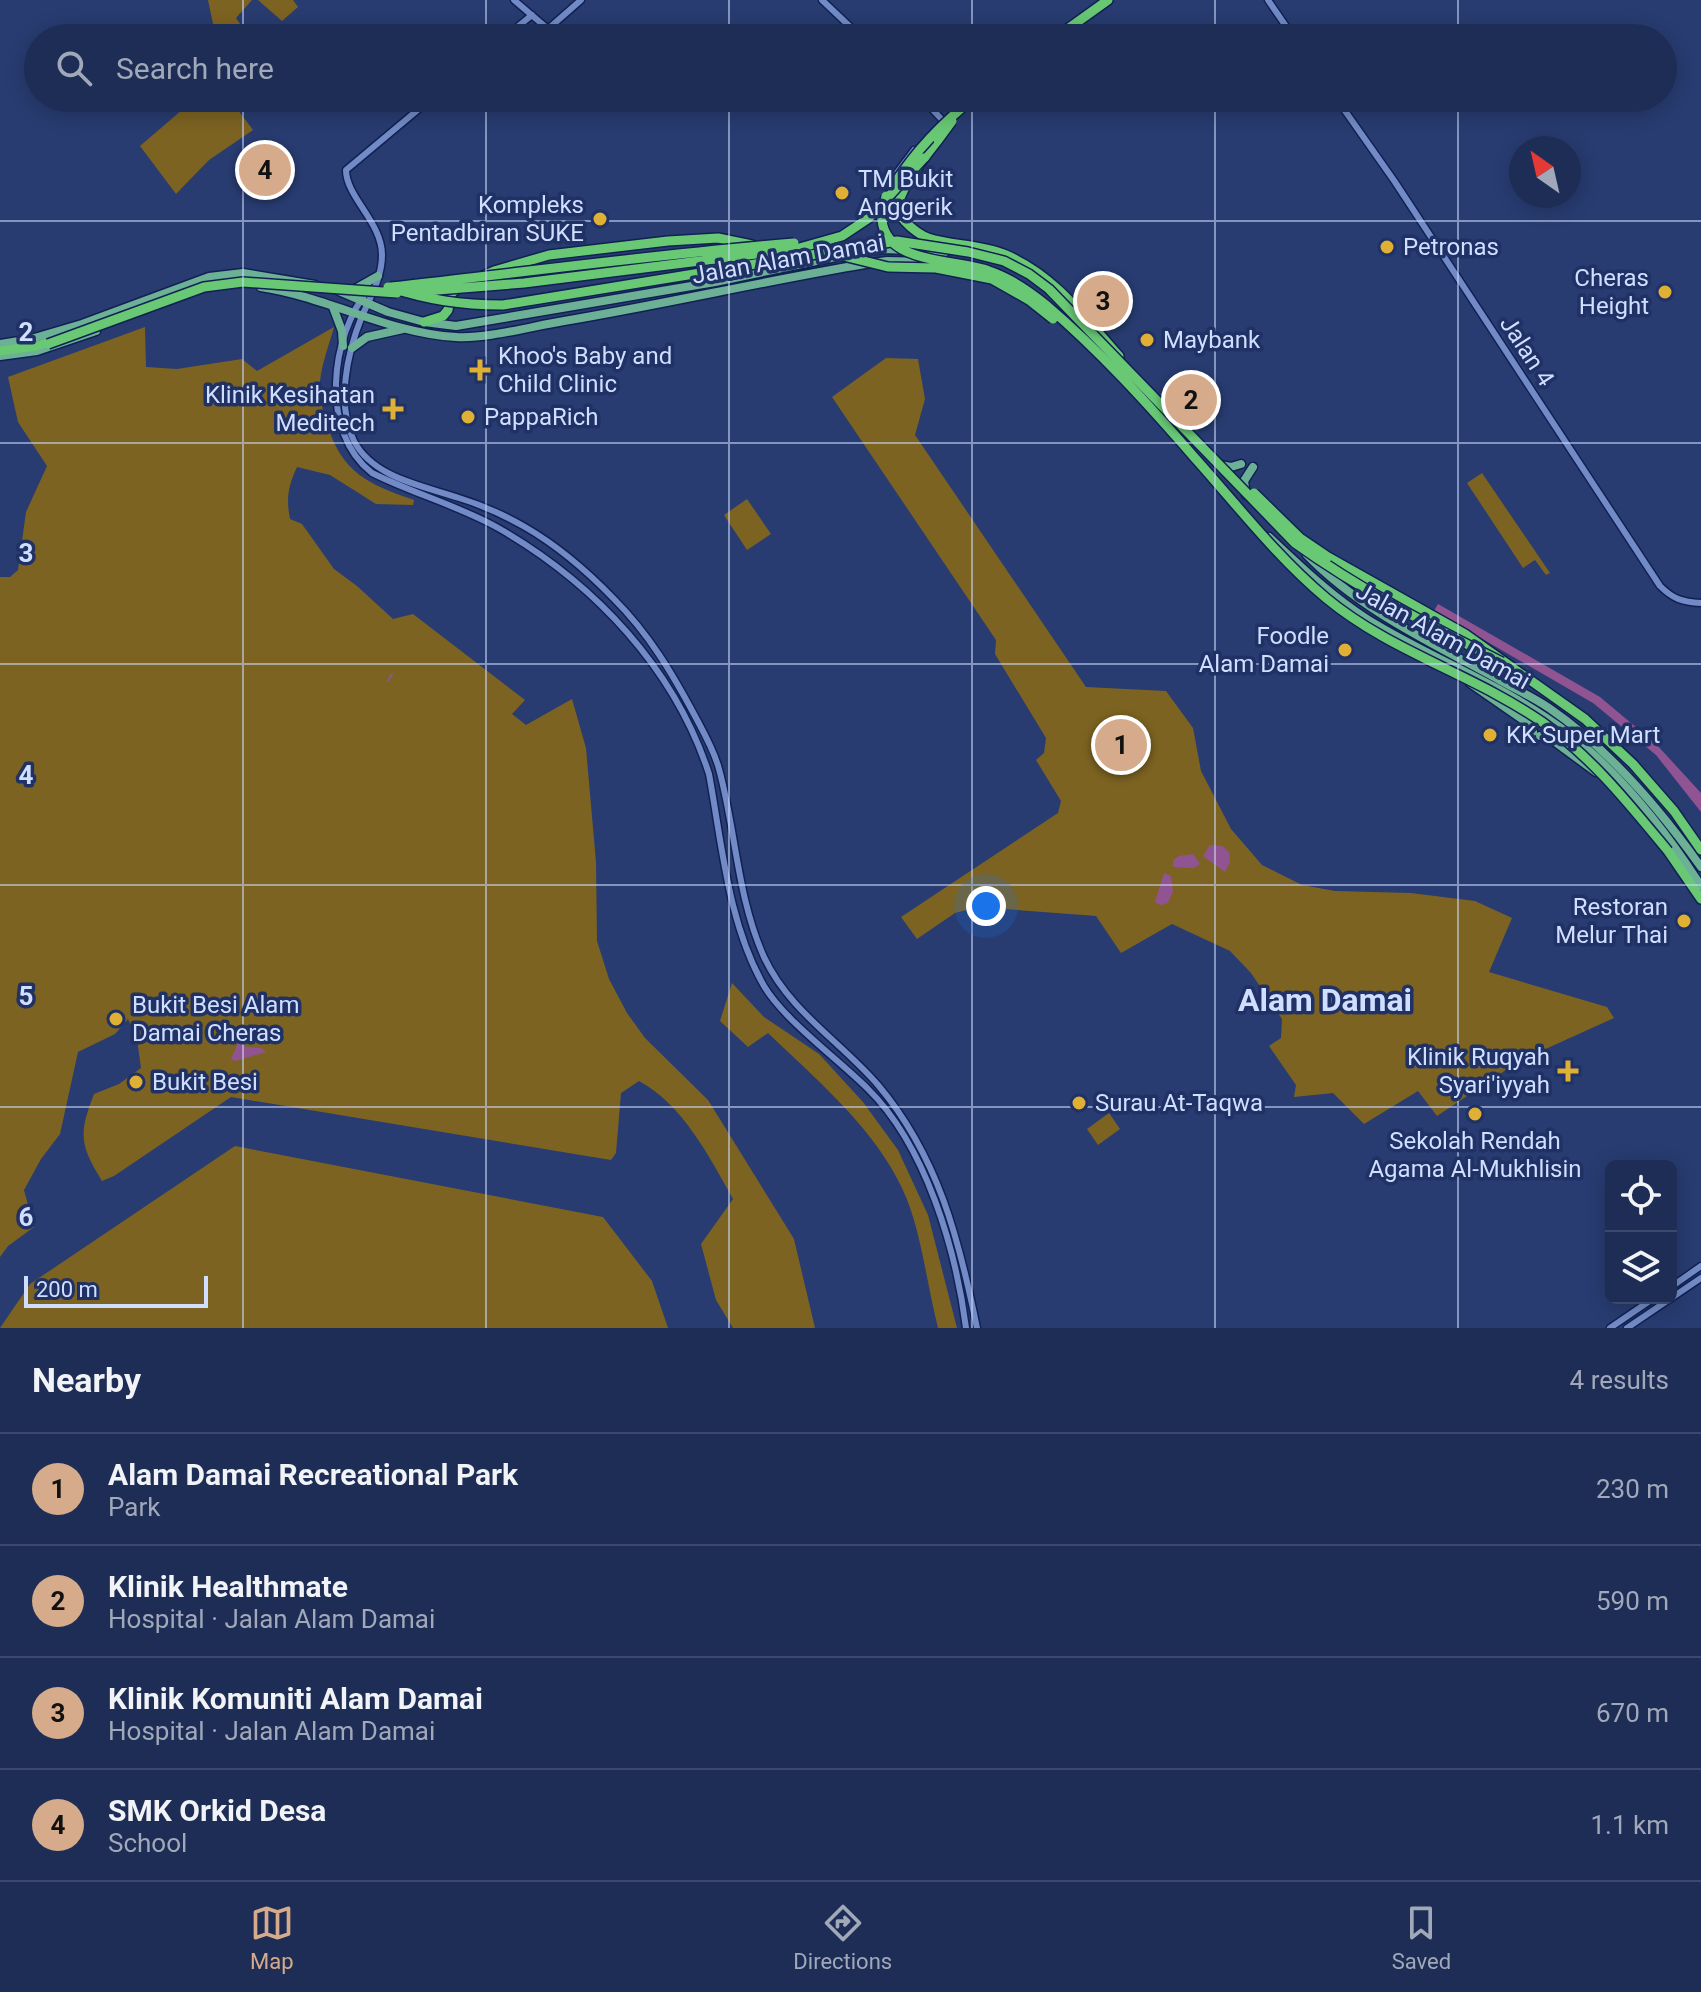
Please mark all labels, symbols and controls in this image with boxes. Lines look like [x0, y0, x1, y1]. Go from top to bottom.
search box [24, 24, 1677, 112]
icon: search [52, 46, 96, 90]
text: Search here [116, 51, 274, 86]
north arrow [1509, 136, 1581, 208]
pin: 4 [239, 140, 291, 200]
place label: TM Bukit Anggerik [858, 165, 954, 221]
marker: TM Bukit Anggerik [833, 184, 851, 202]
place label: Kompleks Pentadbiran SUKE [391, 191, 584, 247]
marker: Kompleks Pentadbiran SUKE [591, 210, 609, 228]
street label: Jalan Alam Damai [690, 228, 886, 290]
place label: Petronas [1403, 233, 1499, 261]
marker: Petronas [1378, 238, 1396, 256]
place label: Cheras Height [1574, 264, 1649, 320]
pin: 3 [1077, 271, 1129, 331]
marker: Cheras Height [1656, 283, 1674, 301]
street label: Jalan 4 [1494, 311, 1560, 391]
text: 2 [19, 317, 33, 347]
place label: Maybank [1163, 326, 1261, 354]
marker: Maybank [1138, 331, 1156, 349]
place label: Khoo's Baby and Child Clinic [498, 342, 672, 398]
marker: Khoo's Baby and Child Clinic [469, 359, 491, 381]
pin: 2 [1165, 370, 1217, 430]
place label: Klinik Kesihatan Meditech [205, 381, 375, 437]
marker: Klinik Kesihatan Meditech [382, 398, 404, 420]
place label: PappaRich [484, 403, 598, 431]
marker: PappaRich [459, 408, 477, 426]
text: 3 [19, 538, 33, 568]
street label: Jalan Alam Damai [1351, 577, 1535, 695]
place label: Foodle Alam Damai [1199, 622, 1329, 678]
marker: Foodle Alam Damai [1336, 641, 1354, 659]
pin: 1 [1095, 715, 1147, 775]
place label: KK Super Mart [1506, 721, 1661, 749]
marker: KK Super Mart [1481, 726, 1499, 744]
text: 4 [19, 760, 34, 790]
your location [966, 886, 1006, 926]
place label: Restoran Melur Thai [1555, 893, 1668, 949]
marker: Restoran Melur Thai [1675, 912, 1693, 930]
text: 5 [19, 981, 33, 1011]
district label: Alam Damai [1238, 981, 1412, 1019]
place label: Bukit Besi Alam Damai Cheras [132, 991, 299, 1047]
marker: Bukit Besi Alam Damai Cheras [107, 1010, 125, 1028]
place label: Klinik Ruqyah Syari'iyyah [1407, 1043, 1550, 1099]
marker: Klinik Ruqyah Syari'iyyah [1557, 1060, 1579, 1082]
place label: Bukit Besi [152, 1068, 258, 1096]
marker: Bukit Besi [127, 1073, 145, 1091]
place label: Surau At-Taqwa [1095, 1089, 1263, 1117]
marker: Surau At-Taqwa [1070, 1094, 1088, 1112]
marker: Sekolah Rendah Agama Al-Mukhlisin [1466, 1105, 1484, 1123]
place label: Sekolah Rendah Agama Al-Mukhlisin [1368, 1127, 1582, 1183]
map controls [1605, 1160, 1677, 1304]
button: locate [1605, 1160, 1677, 1232]
text: 6 [19, 1202, 34, 1232]
button: layers [1605, 1232, 1677, 1304]
scale bar [24, 1272, 208, 1308]
text: 200 m [36, 1277, 98, 1302]
text: Nearby [32, 1360, 141, 1400]
text: 4 results [1570, 1365, 1669, 1395]
text: Alam Damai Recreational Park [108, 1457, 518, 1492]
text: 1 [51, 1474, 65, 1504]
text: 230 m [1596, 1474, 1669, 1504]
text: Park [108, 1492, 160, 1522]
text: Klinik Healthmate [108, 1569, 348, 1604]
text: 2 [51, 1586, 65, 1616]
text: 590 m [1596, 1586, 1669, 1616]
text: Hospital · Jalan Alam Damai [108, 1604, 435, 1634]
text: Klinik Komuniti Alam Damai [108, 1681, 483, 1716]
text: 3 [51, 1698, 65, 1728]
text: 670 m [1596, 1698, 1669, 1728]
text: Hospital · Jalan Alam Damai [108, 1716, 435, 1746]
text: SMK Orkid Desa [108, 1793, 326, 1828]
text: 4 [51, 1810, 65, 1840]
text: 1.1 km [1590, 1810, 1669, 1840]
text: School [108, 1828, 187, 1858]
tab: Map [250, 1901, 294, 1974]
tab: Directions [793, 1901, 892, 1974]
tab: Saved [1392, 1901, 1451, 1974]

